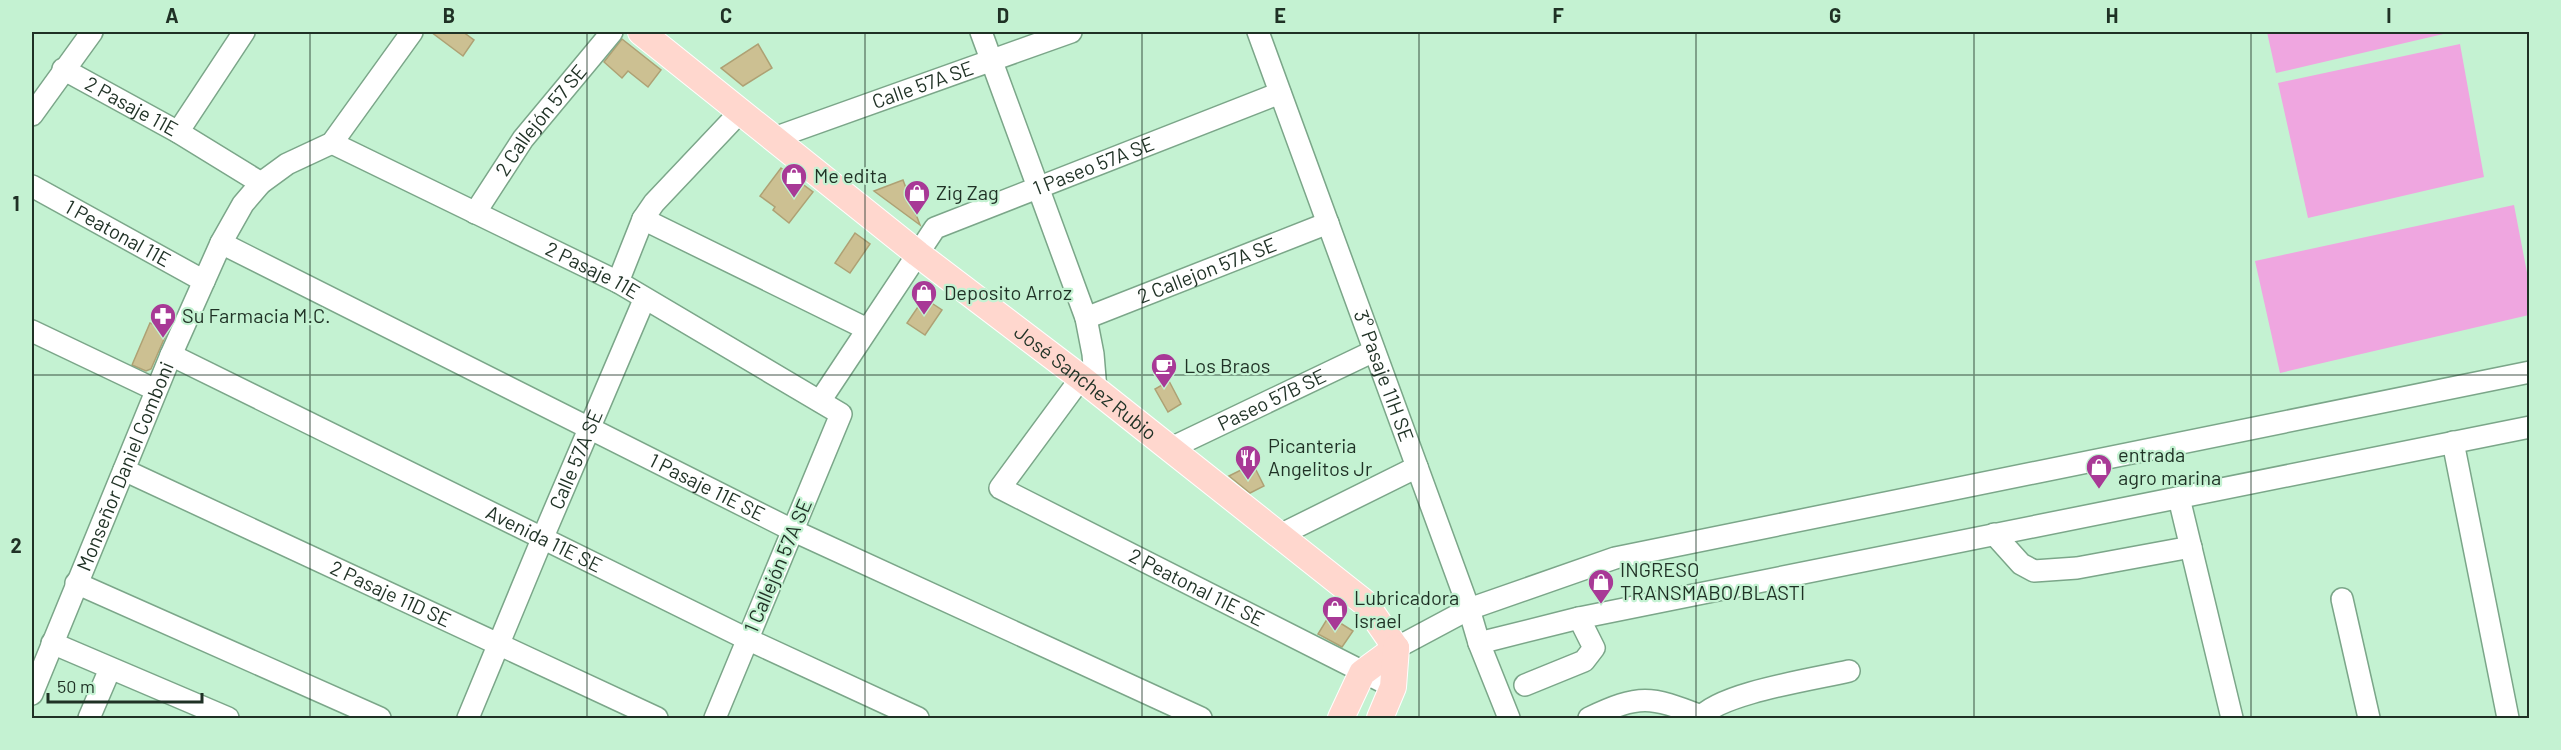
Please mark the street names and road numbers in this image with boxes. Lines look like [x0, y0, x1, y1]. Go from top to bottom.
street label: Calle 57A SE [869, 55, 976, 113]
street label: 2 Callejón 57 SE [489, 59, 591, 180]
street label: 2 Pasaje 11E [81, 70, 183, 141]
street label: 1 Paseo 57A SE [1029, 131, 1157, 200]
street label: 1 Peatonal 11E [61, 194, 175, 271]
street label: 2 Callejon 57A SE [1134, 232, 1280, 308]
street label: 2 Pasaje 11E [542, 236, 645, 303]
street label: 3° Pasaje 11H SE [1350, 306, 1420, 444]
street label: José Sanchez Rubio [1010, 319, 1162, 444]
street label: Monseñor Daniel Comboni [71, 358, 178, 574]
street label: Paseo 57B SE [1213, 363, 1330, 435]
street label: Calle 57A SE [543, 406, 607, 513]
street label: 1 Pasaje 11E SE [646, 447, 769, 526]
street label: 1 Callejón 57A SE [738, 495, 816, 636]
street label: Avenida 11E SE [483, 499, 607, 577]
street label: 2 Peatonal 11E SE [1125, 542, 1269, 631]
street label: 2 Pasaje 11D SE [327, 555, 455, 632]

